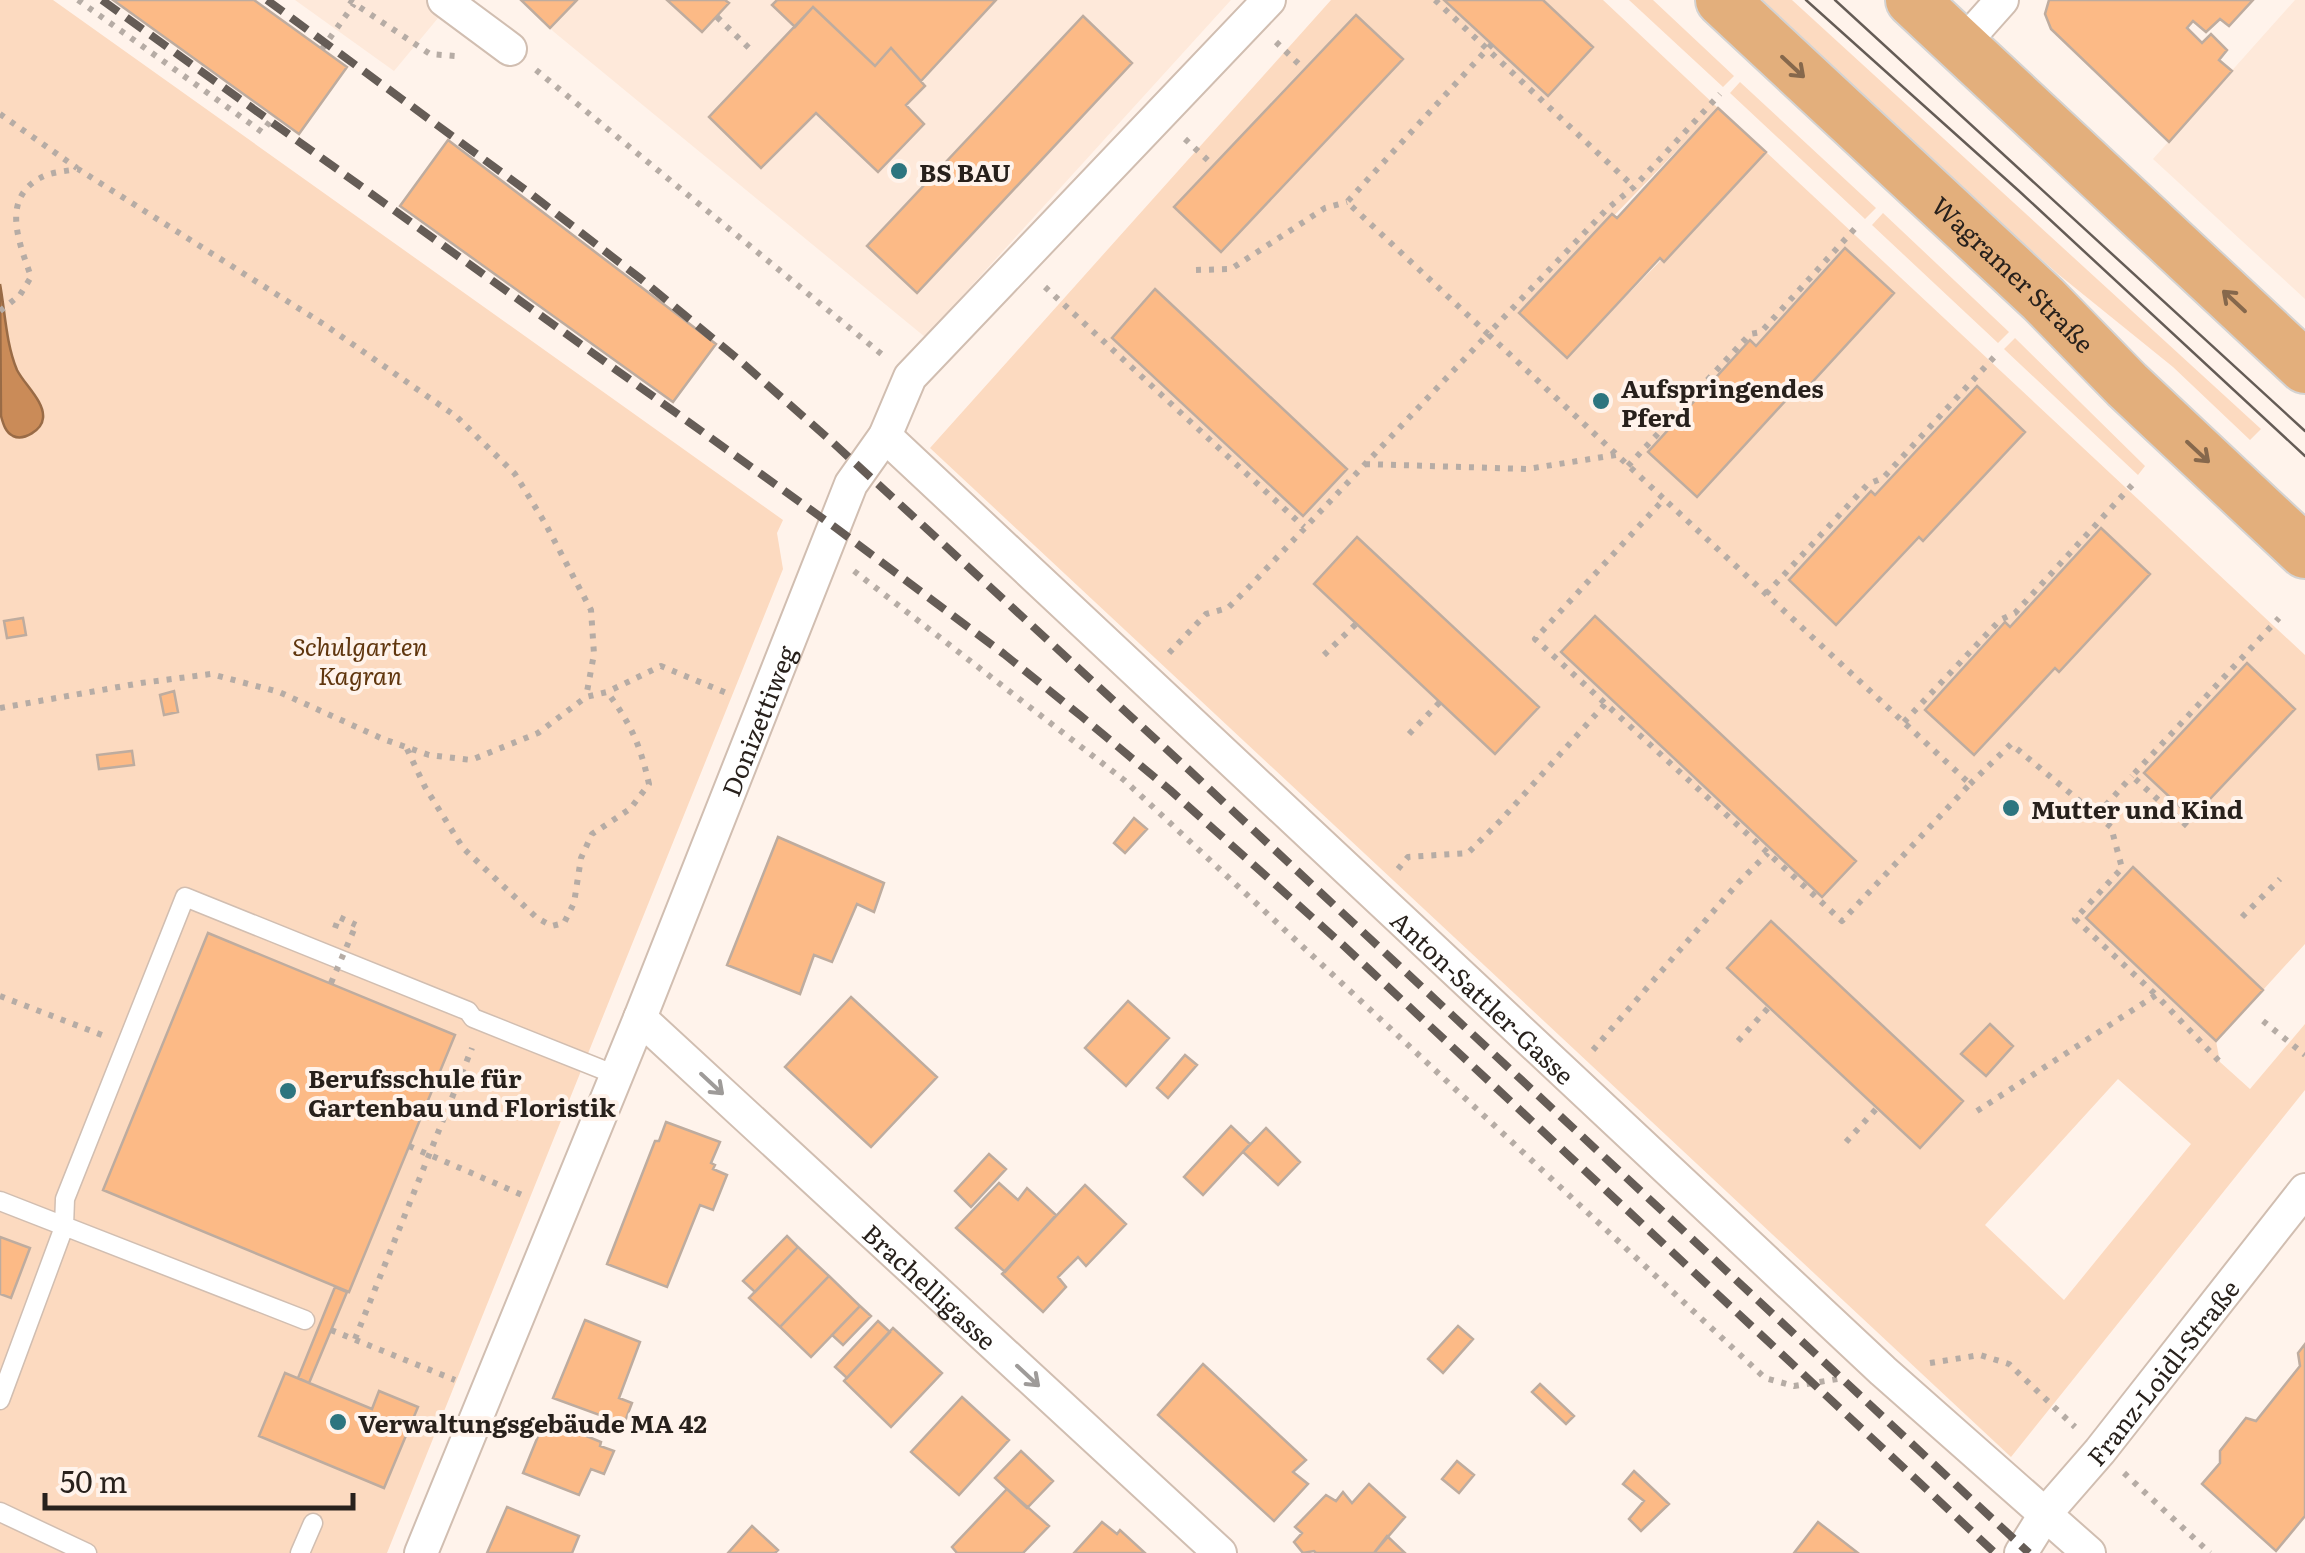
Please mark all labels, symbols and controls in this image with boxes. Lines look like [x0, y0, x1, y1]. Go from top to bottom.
one-way arrow [1780, 55, 1805, 78]
place label: BS BAU [919, 153, 1011, 190]
marker: BS BAU [888, 160, 910, 182]
street label: Wagramer Straße [1924, 187, 2104, 360]
one-way arrow [2222, 290, 2247, 313]
place label: Aufspringendes Pferd [1621, 369, 1824, 435]
marker: Aufspringendes Pferd [1590, 390, 1612, 412]
one-way arrow [2185, 440, 2210, 463]
park label: Schulgarten Kagran [292, 627, 428, 693]
street label: Donizettiweg [711, 640, 804, 801]
place label: Mutter und Kind [2031, 790, 2243, 827]
marker: Mutter und Kind [2000, 797, 2022, 819]
street label: Anton-Sattler-Gasse [1383, 901, 1583, 1092]
place label: Berufsschule für Gartenbau und Floristik [308, 1059, 616, 1125]
one-way arrow [699, 1072, 724, 1095]
marker: Berufsschule für Gartenbau und Floristik [277, 1080, 299, 1102]
street label: Brachelligasse [855, 1214, 1006, 1357]
street label: Franz-Loidl-Straße [2077, 1271, 2247, 1473]
one-way arrow [1015, 1364, 1040, 1387]
place label: Verwaltungsgebäude MA 42 [358, 1404, 707, 1441]
marker: Verwaltungsgebäude MA 42 [327, 1411, 349, 1433]
scale bar [45, 1448, 352, 1510]
text: 50 m [60, 1458, 128, 1502]

